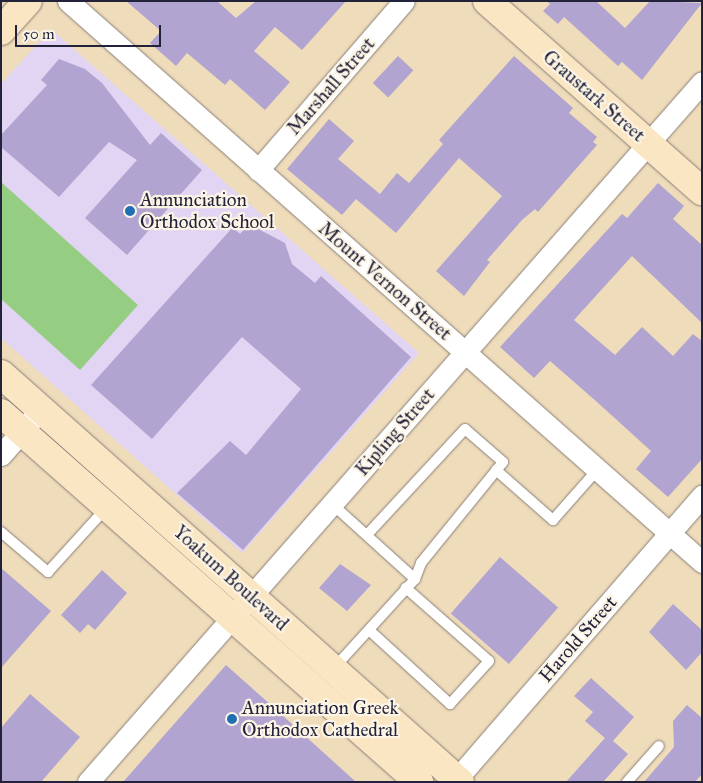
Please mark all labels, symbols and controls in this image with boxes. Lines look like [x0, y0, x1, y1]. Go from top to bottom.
scale bar [18, 15, 164, 47]
text: 50 m [23, 25, 55, 43]
street label: Marshall Street [282, 33, 380, 139]
street label: Graustark Street [538, 45, 650, 147]
place label: Annunciation Orthodox School [140, 189, 274, 233]
marker: Annunciation Orthodox School [124, 205, 136, 217]
street label: Mount Vernon Street [314, 217, 456, 345]
street label: Kipling Street [351, 383, 439, 481]
street label: Yoakum Boulevard [169, 521, 293, 635]
street label: Harold Street [534, 591, 622, 687]
place label: Annunciation Greek Orthodox Cathedral [242, 697, 398, 741]
marker: Annunciation Greek Orthodox Cathedral [226, 713, 238, 725]

